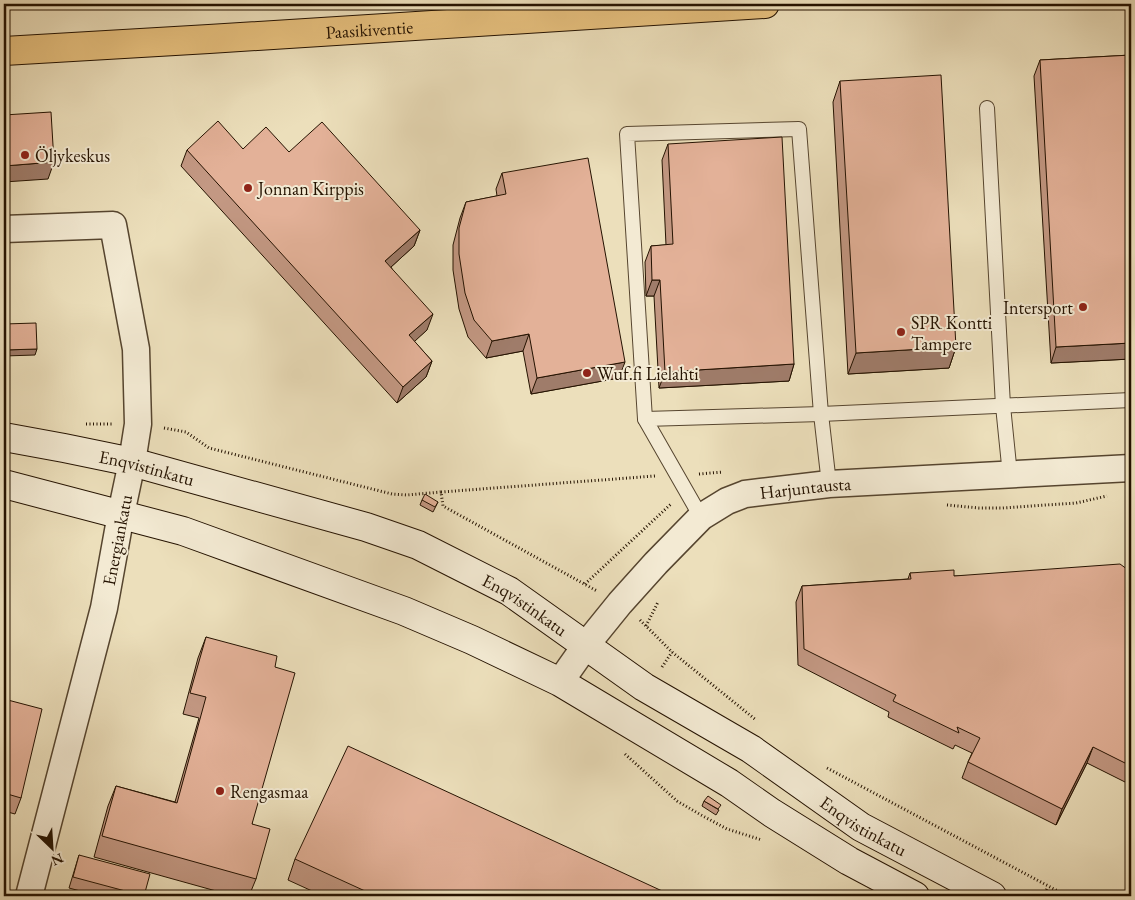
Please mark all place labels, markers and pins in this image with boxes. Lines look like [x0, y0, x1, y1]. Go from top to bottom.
place label: Öljykeskus [35, 144, 110, 167]
marker: Öljykeskus [19, 149, 31, 161]
place label: Jonnan Kirppis [256, 177, 364, 200]
marker: Jonnan Kirppis [242, 182, 254, 194]
place label: Intersport [1003, 296, 1073, 319]
marker: Intersport [1077, 301, 1089, 313]
place label: SPR Kontti Tampere [911, 311, 993, 355]
marker: SPR Kontti Tampere [895, 326, 907, 338]
place label: Wuf.fi Lielahti [597, 362, 699, 385]
marker: Wuf.fi Lielahti [581, 367, 593, 379]
place label: Rengasmaa [230, 780, 309, 803]
marker: Rengasmaa [214, 785, 226, 797]

